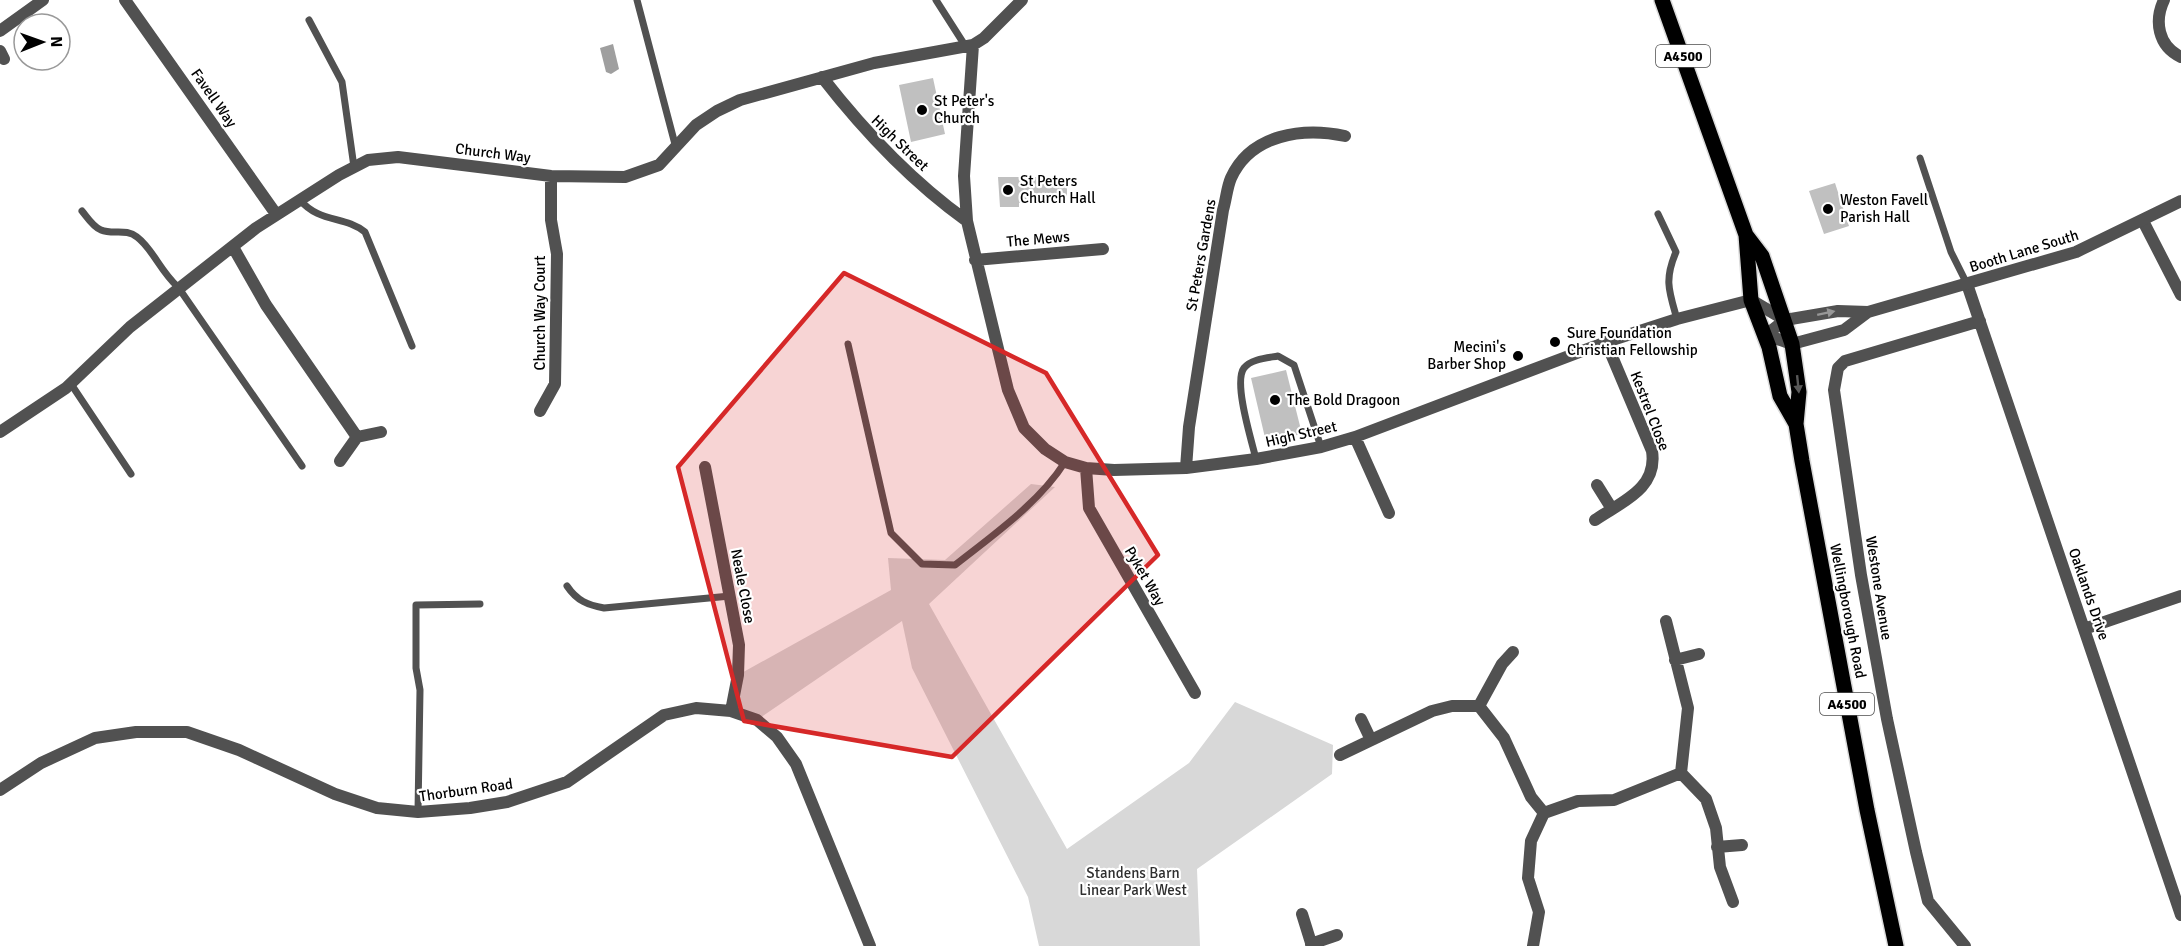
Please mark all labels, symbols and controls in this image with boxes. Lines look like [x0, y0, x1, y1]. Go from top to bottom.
north arrow [12, 12, 72, 72]
text: N [46, 36, 66, 47]
road number: A4500 [1656, 45, 1710, 67]
street label: Favell Way [187, 65, 241, 131]
place label: St Peter's Church [934, 92, 995, 127]
marker: St Peter's Church [915, 103, 929, 117]
street label: High Street [868, 111, 932, 175]
street label: Church Way [454, 139, 532, 167]
place label: St Peters Church Hall [1020, 172, 1096, 207]
marker: St Peters Church Hall [1001, 183, 1015, 197]
place label: Weston Favell Parish Hall [1840, 191, 1928, 226]
street label: St Peters Gardens [1182, 197, 1220, 312]
marker: Weston Favell Parish Hall [1821, 202, 1835, 216]
street label: Booth Lane South [1967, 226, 2081, 276]
street label: The Mews [1006, 227, 1071, 251]
street label: Church Way Court [531, 255, 549, 371]
one-way arrow [1817, 308, 1836, 317]
place label: Sure Foundation Christian Fellowship [1567, 324, 1698, 359]
marker: Sure Foundation Christian Fellowship [1548, 335, 1562, 349]
place label: Mecini's Barber Shop [1427, 338, 1506, 373]
marker: Mecini's Barber Shop [1511, 349, 1525, 363]
street label: Kestrel Close [1627, 369, 1673, 453]
one-way arrow [1793, 375, 1802, 394]
place label: The Bold Dragoon [1287, 391, 1400, 409]
marker: The Bold Dragoon [1268, 393, 1282, 407]
street label: High Street [1264, 417, 1338, 451]
street label: Westone Avenue [1862, 535, 1896, 641]
street label: Wellingborough Road [1826, 542, 1870, 680]
street label: Pyket Way [1121, 543, 1169, 609]
street label: Oaklands Drive [2065, 546, 2113, 642]
street label: Neale Close [727, 547, 759, 625]
road number: A4500 [1820, 693, 1874, 715]
street label: Thorburn Road [418, 775, 514, 805]
park label: Standens Barn Linear Park West [1079, 864, 1187, 899]

